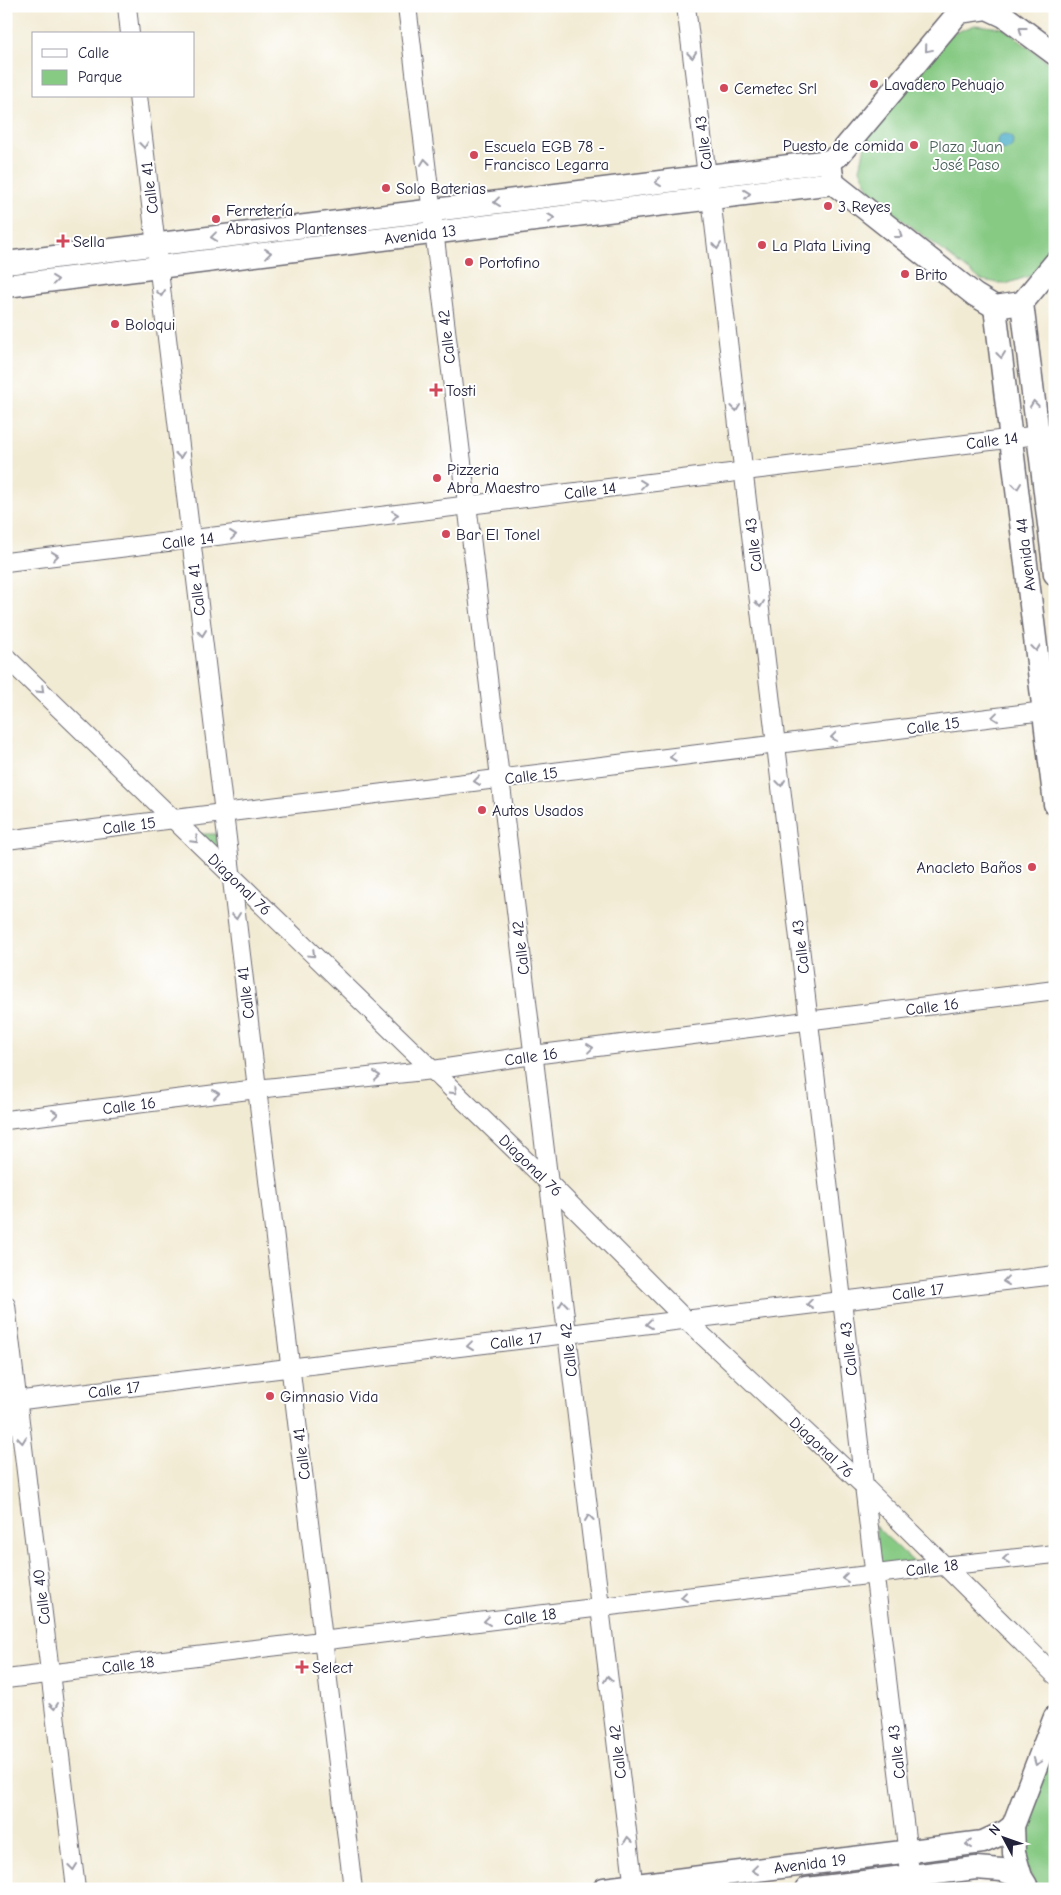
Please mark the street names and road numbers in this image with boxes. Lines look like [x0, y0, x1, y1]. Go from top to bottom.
street label: Calle 43 [692, 115, 716, 171]
street label: Calle 41 [138, 161, 162, 215]
street label: Avenida 13 [383, 222, 457, 248]
street label: Calle 42 [435, 309, 459, 365]
street label: Calle 14 [965, 429, 1019, 453]
street label: Calle 14 [563, 479, 617, 503]
street label: Calle 43 [742, 517, 766, 573]
street label: Avenida 44 [1013, 517, 1039, 593]
street label: Calle 14 [161, 529, 215, 553]
street label: Calle 41 [185, 563, 209, 617]
street label: Calle 15 [905, 714, 961, 738]
street label: Calle 15 [503, 764, 559, 788]
street label: Calle 15 [101, 814, 157, 838]
street label: Diagonal 76 [204, 850, 275, 919]
street label: Calle 43 [789, 919, 813, 975]
street label: Calle 42 [509, 920, 533, 976]
street label: Calle 41 [234, 966, 258, 1020]
street label: Calle 16 [904, 995, 960, 1019]
street label: Calle 16 [503, 1044, 559, 1070]
street label: Calle 16 [101, 1094, 157, 1118]
street label: Diagonal 76 [495, 1131, 566, 1200]
street label: Calle 17 [891, 1280, 946, 1304]
street label: Calle 43 [837, 1321, 861, 1377]
street label: Calle 42 [557, 1322, 581, 1378]
street label: Calle 17 [489, 1329, 544, 1353]
street label: Calle 17 [87, 1378, 142, 1402]
street label: Diagonal 76 [786, 1414, 857, 1482]
street label: Calle 41 [290, 1427, 314, 1481]
street label: Calle 18 [905, 1556, 960, 1580]
street label: Calle 40 [30, 1568, 54, 1626]
street label: Calle 18 [503, 1605, 558, 1629]
street label: Calle 18 [101, 1653, 156, 1677]
street label: Calle 42 [606, 1724, 630, 1780]
street label: Calle 43 [885, 1724, 909, 1780]
street label: Avenida 19 [773, 1851, 847, 1877]

